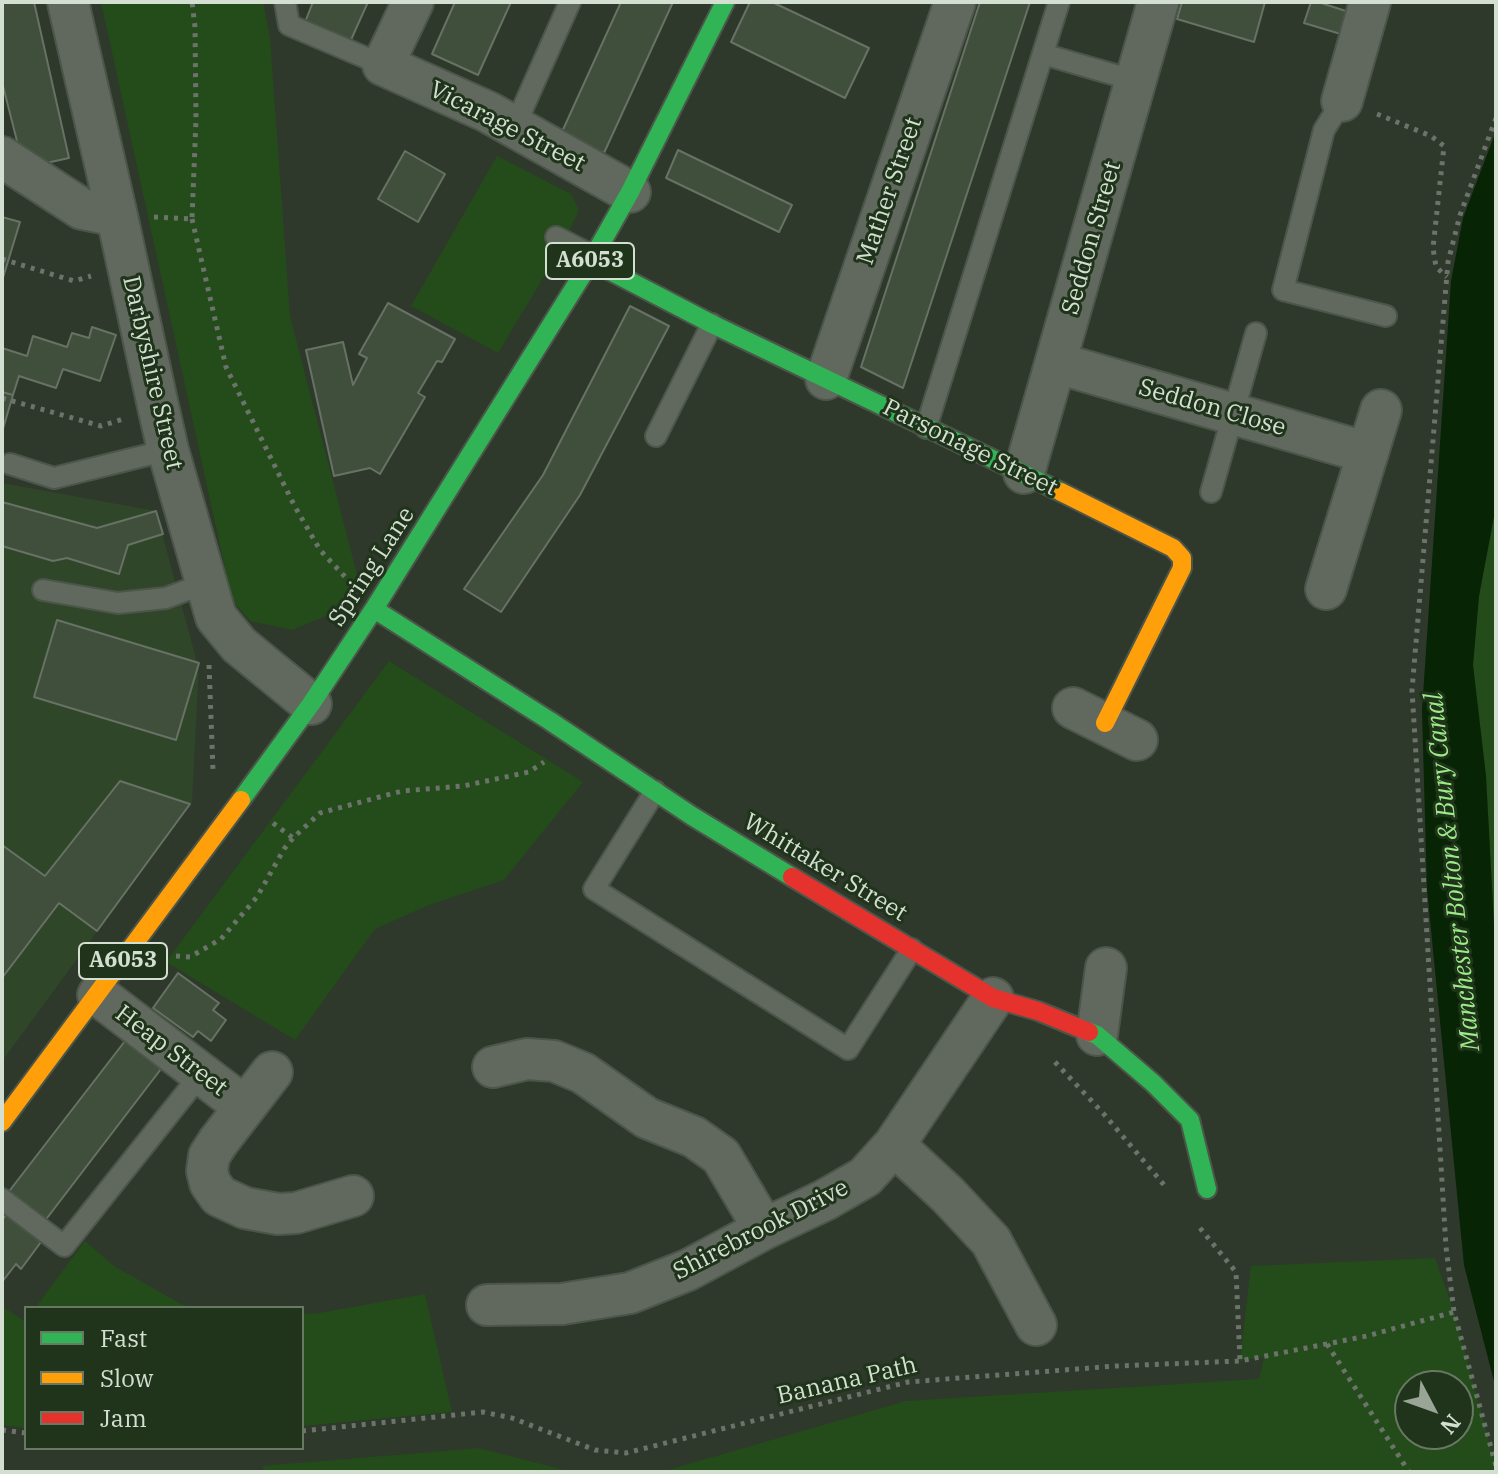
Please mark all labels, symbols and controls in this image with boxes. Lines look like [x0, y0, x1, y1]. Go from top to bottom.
street label: Vicarage Street [424, 75, 590, 179]
street label: Mather Street [851, 114, 929, 268]
street label: Seddon Street [1056, 158, 1128, 318]
road number: A6053 [546, 243, 634, 279]
street label: Darbyshire Street [116, 273, 188, 473]
street label: Seddon Close [1135, 373, 1289, 443]
street label: Parsonage Street [878, 393, 1062, 503]
street label: Spring Lane [323, 502, 421, 632]
water label: Manchester Bolton & Bury Canal [1419, 691, 1487, 1053]
street label: Whittaker Street [738, 808, 912, 928]
road number: A6053 [79, 943, 167, 979]
street label: Heap Street [109, 1000, 233, 1102]
street label: Shirebrook Drive [669, 1173, 853, 1287]
legend [24, 1306, 304, 1450]
text: Fast [100, 1322, 147, 1354]
street label: Banana Path [774, 1351, 920, 1411]
text: Slow [100, 1362, 153, 1394]
north arrow [1394, 1370, 1474, 1450]
text: Jam [100, 1402, 147, 1434]
text: N [1434, 1409, 1468, 1441]

